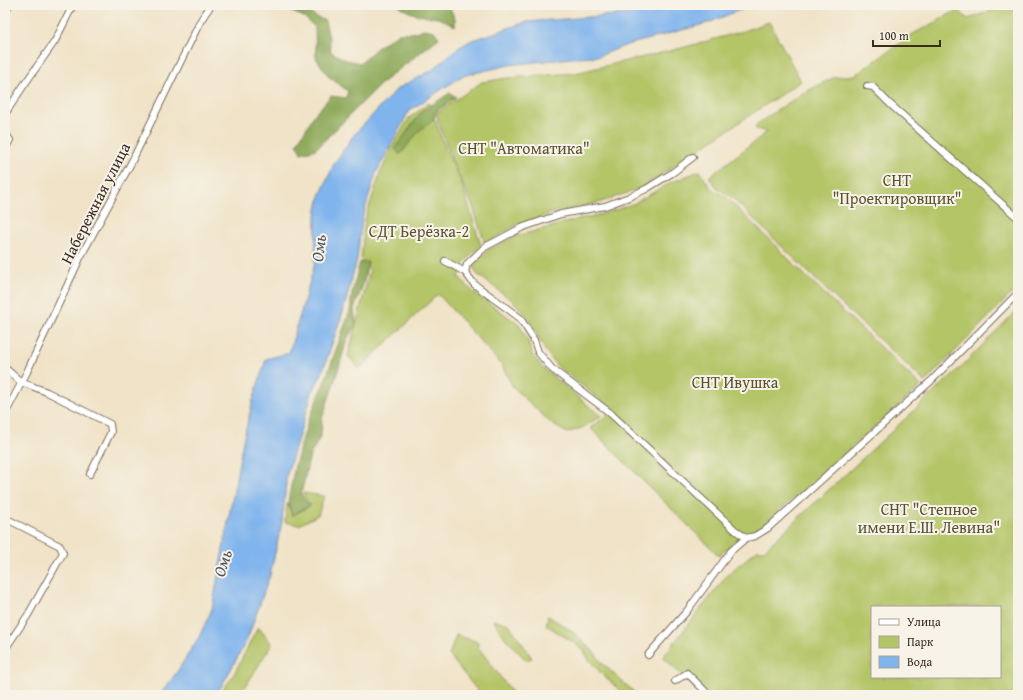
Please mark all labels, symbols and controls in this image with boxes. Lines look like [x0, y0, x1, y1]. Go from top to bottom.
scale bar [873, 22, 940, 48]
text: 100 m [879, 27, 909, 44]
park label: СНТ "Автоматика" [458, 136, 590, 160]
street label: Набережная улица [54, 138, 136, 268]
park label: СНТ "Проектировщик" [832, 168, 962, 210]
park label: СДТ Берёзка-2 [369, 219, 469, 243]
water label: Омь [304, 233, 332, 263]
park label: СНТ Ивушка [692, 370, 779, 394]
park label: СНТ "Степное имени Е.Ш. Левина" [858, 497, 1000, 539]
water label: Омь [206, 546, 238, 580]
legend [871, 606, 1001, 678]
text: Улица [907, 613, 941, 630]
text: Парк [907, 633, 934, 650]
text: Вода [907, 653, 932, 670]

